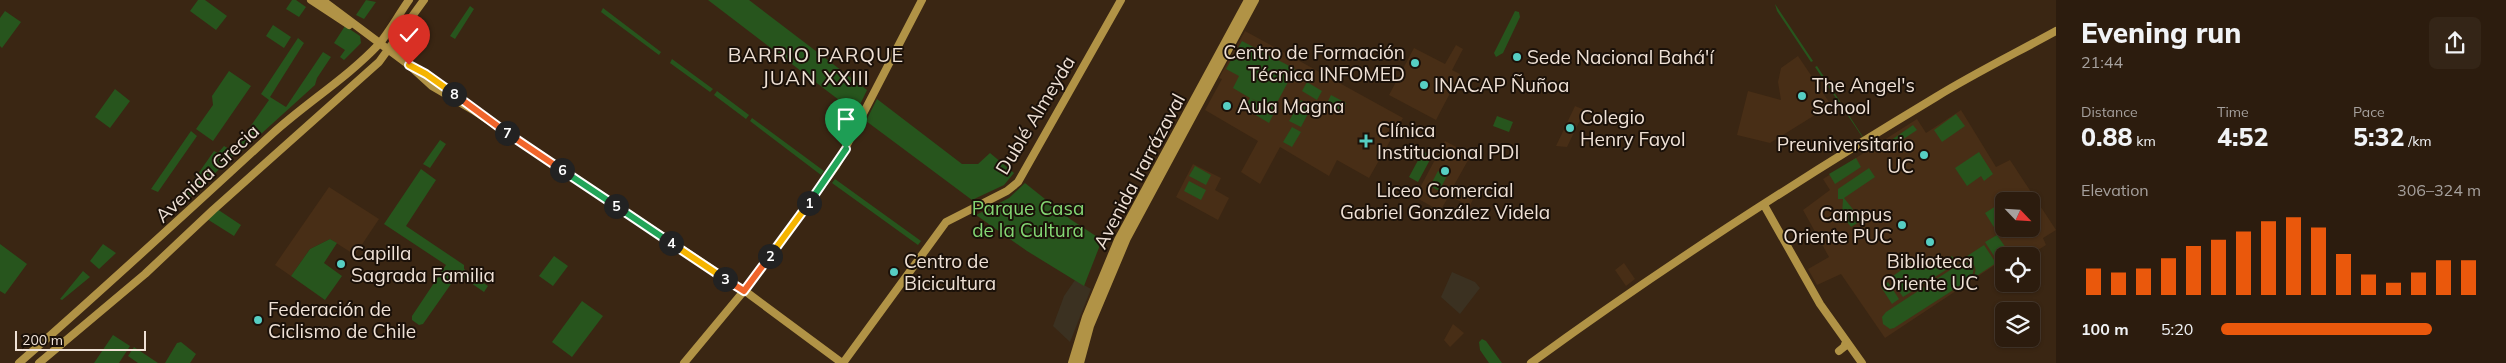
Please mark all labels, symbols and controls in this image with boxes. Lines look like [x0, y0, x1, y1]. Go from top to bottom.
pin [388, 14, 430, 65]
text: Evening run [2081, 15, 2241, 50]
button: share [2429, 17, 2481, 69]
icon: check [395, 21, 423, 49]
place label: Centro de Formación Técnica INFOMED [1223, 40, 1405, 86]
district label: BARRIO PARQUE JUAN XXIII [728, 42, 904, 90]
place label: Sede Nacional Bahá'í [1527, 45, 1715, 69]
street label: Dublé Almeyda [990, 51, 1080, 179]
marker: Sede Nacional Bahá'í [1511, 51, 1523, 63]
text: 21:44 [2081, 52, 2123, 72]
marker: Centro de Formación Técnica INFOMED [1409, 57, 1421, 69]
place label: INACAP Ñuñoa [1434, 73, 1569, 97]
place label: The Angel's School [1812, 73, 1915, 119]
marker: INACAP Ñuñoa [1418, 79, 1430, 91]
pin: 8 [442, 82, 466, 106]
text: 8 [450, 85, 459, 103]
street label: Avenida Irarrázaval [1088, 89, 1190, 253]
marker: The Angel's School [1796, 90, 1808, 102]
place label: Aula Magna [1237, 94, 1345, 118]
pin [825, 98, 867, 149]
marker: Aula Magna [1221, 100, 1233, 112]
text: Distance [2081, 103, 2138, 121]
text: Time [2217, 103, 2249, 121]
text: Pace [2353, 103, 2385, 121]
icon: arrive [832, 105, 860, 133]
place label: Colegio Henry Fayol [1580, 105, 1685, 151]
place label: Clínica Institucional PDI [1377, 118, 1519, 164]
street label: Avenida Grecia [150, 119, 264, 227]
pin: 7 [494, 120, 520, 146]
text: 0.88 [2081, 121, 2133, 152]
text: 4:52 [2217, 121, 2269, 152]
text: 5:32 [2353, 121, 2405, 152]
marker: Colegio Henry Fayol [1564, 122, 1576, 134]
text: 7 [503, 124, 512, 142]
place label: Preuniversitario UC [1777, 132, 1914, 178]
text: km [2133, 132, 2156, 150]
text: /km [2405, 132, 2432, 150]
marker: Clínica Institucional PDI [1359, 134, 1373, 148]
marker: Preuniversitario UC [1918, 149, 1930, 161]
pin: 6 [550, 158, 574, 182]
text: 6 [558, 161, 567, 179]
marker: Liceo Comercial Gabriel González Videla [1439, 165, 1451, 177]
place label: Liceo Comercial Gabriel González Videla [1340, 178, 1550, 224]
text: Elevation [2081, 180, 2149, 200]
text: 306–324 m [2397, 180, 2481, 200]
pin: 1 [796, 190, 822, 216]
north arrow [1995, 192, 2040, 238]
map controls [1995, 192, 2040, 347]
pin: 5 [604, 194, 628, 218]
text: 1 [805, 194, 814, 212]
park label: Parque Casa de la Cultura [972, 196, 1084, 242]
text: 5 [612, 197, 621, 215]
place label: Campus Oriente PUC [1783, 202, 1892, 248]
marker: Campus Oriente PUC [1896, 219, 1908, 231]
pin: 4 [658, 230, 684, 256]
text: 4 [667, 234, 676, 252]
marker: Biblioteca Oriente UC [1924, 236, 1936, 248]
place label: Capilla Sagrada Familia [351, 241, 495, 287]
pin: 2 [758, 244, 782, 268]
text: 2 [766, 247, 775, 265]
button: locate [1995, 247, 2040, 292]
place label: Centro de Bicicultura [904, 249, 996, 295]
place label: Biblioteca Oriente UC [1882, 249, 1978, 295]
marker: Capilla Sagrada Familia [335, 258, 347, 270]
pin: 3 [712, 266, 738, 292]
marker: Centro de Bicicultura [888, 266, 900, 278]
text: 3 [721, 270, 730, 288]
place label: Federación de Ciclismo de Chile [268, 297, 416, 343]
button: layers [1995, 302, 2040, 347]
marker: Federación de Ciclismo de Chile [252, 314, 264, 326]
text: 100 m [2081, 319, 2129, 339]
text: 5:20 [2161, 319, 2193, 339]
scale bar [15, 328, 146, 351]
text: 200 m [22, 331, 63, 349]

